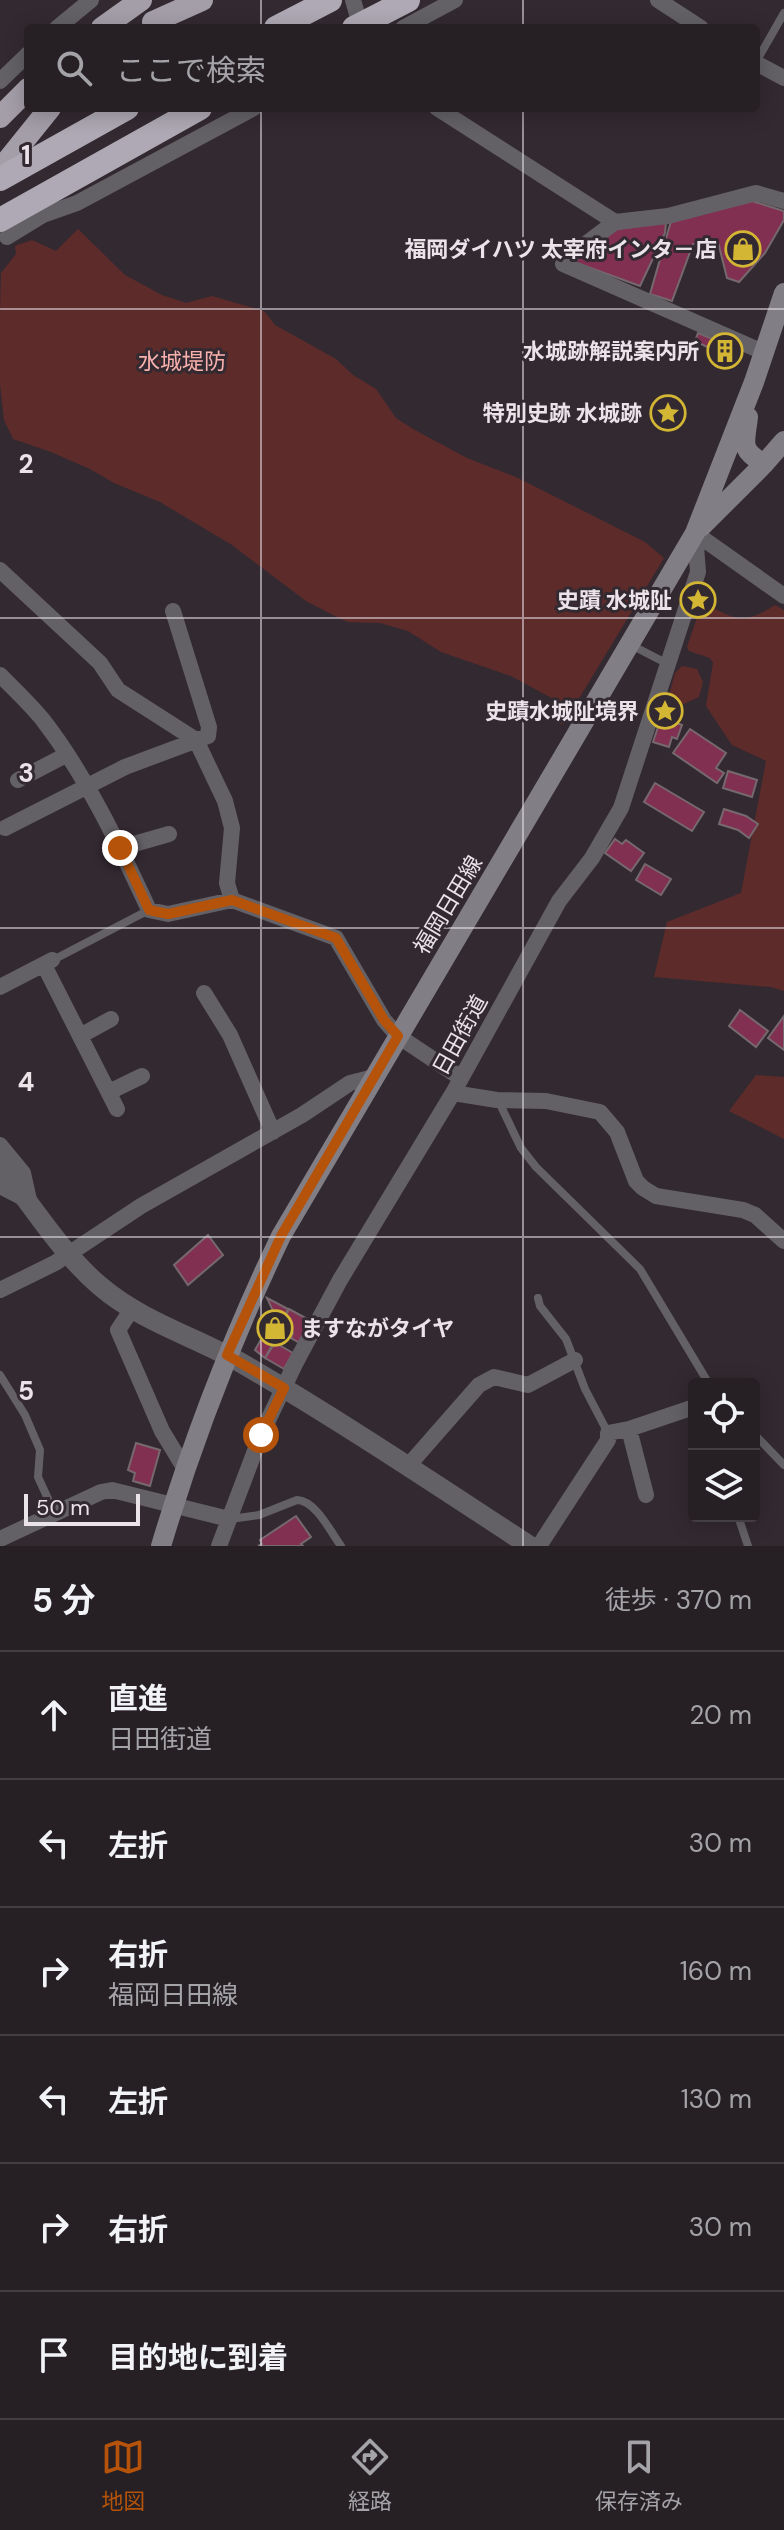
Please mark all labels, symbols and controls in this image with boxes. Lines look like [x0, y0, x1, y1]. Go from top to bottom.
search box [24, 24, 760, 112]
icon: search [52, 46, 96, 90]
text: ここで検索 [116, 51, 266, 90]
text: 1 [21, 138, 31, 172]
shop icon: 福岡ダイハツ 太宰府インタ－店 [724, 230, 762, 268]
place label: 福岡ダイハツ 太宰府インタ－店 [404, 235, 717, 264]
building icon: 水城跡解説案内所 [706, 332, 744, 370]
place label: 水城跡解説案内所 [523, 337, 699, 366]
park label: 水城堤防 [138, 347, 226, 376]
place icon: 特別史跡 水城跡 [649, 394, 687, 432]
place label: 特別史跡 水城跡 [483, 399, 642, 428]
text: 2 [18, 447, 34, 481]
place icon: 史蹟 水城阯 [679, 581, 717, 619]
place label: 史蹟 水城阯 [557, 586, 672, 615]
place icon: 史蹟水城阯境界 [646, 692, 684, 730]
place label: 史蹟水城阯境界 [485, 697, 639, 726]
text: 3 [18, 756, 34, 790]
route end [102, 830, 138, 866]
street label: 福岡日田線 [407, 850, 489, 960]
street label: 日田街道 [426, 989, 494, 1081]
text: 4 [18, 1065, 34, 1099]
shop icon: ますながタイヤ [256, 1309, 294, 1347]
place label: ますながタイヤ [301, 1314, 454, 1343]
text: 5 [18, 1374, 34, 1408]
map controls [688, 1378, 760, 1522]
button: locate [688, 1378, 760, 1450]
route start [243, 1417, 279, 1453]
button: layers [688, 1450, 760, 1522]
scale bar [24, 1490, 140, 1526]
text: 50 m [36, 1493, 90, 1522]
text: 5 分 [32, 1578, 95, 1623]
text: 徒歩 · 370 m [605, 1583, 752, 1617]
text: 直進 [108, 1679, 168, 1718]
icon: ahead [32, 1693, 76, 1737]
text: 20 m [689, 1698, 752, 1732]
text: 日田街道 [108, 1722, 212, 1756]
icon: left [32, 1821, 76, 1865]
text: 左折 [108, 1826, 168, 1865]
text: 30 m [689, 1826, 752, 1860]
text: 右折 [108, 1935, 168, 1974]
icon: right [32, 1949, 76, 1993]
text: 160 m [680, 1954, 752, 1988]
text: 福岡日田線 [108, 1978, 238, 2012]
icon: left [32, 2077, 76, 2121]
text: 左折 [108, 2082, 168, 2121]
text: 130 m [681, 2082, 752, 2116]
icon: right [32, 2205, 76, 2249]
text: 右折 [108, 2210, 168, 2249]
text: 30 m [689, 2210, 752, 2244]
icon: arrive [32, 2333, 76, 2377]
text: 目的地に到着 [108, 2338, 288, 2377]
tab: 地図 [101, 2435, 145, 2516]
tab: 経路 [348, 2435, 392, 2516]
tab: 保存済み [595, 2435, 683, 2516]

